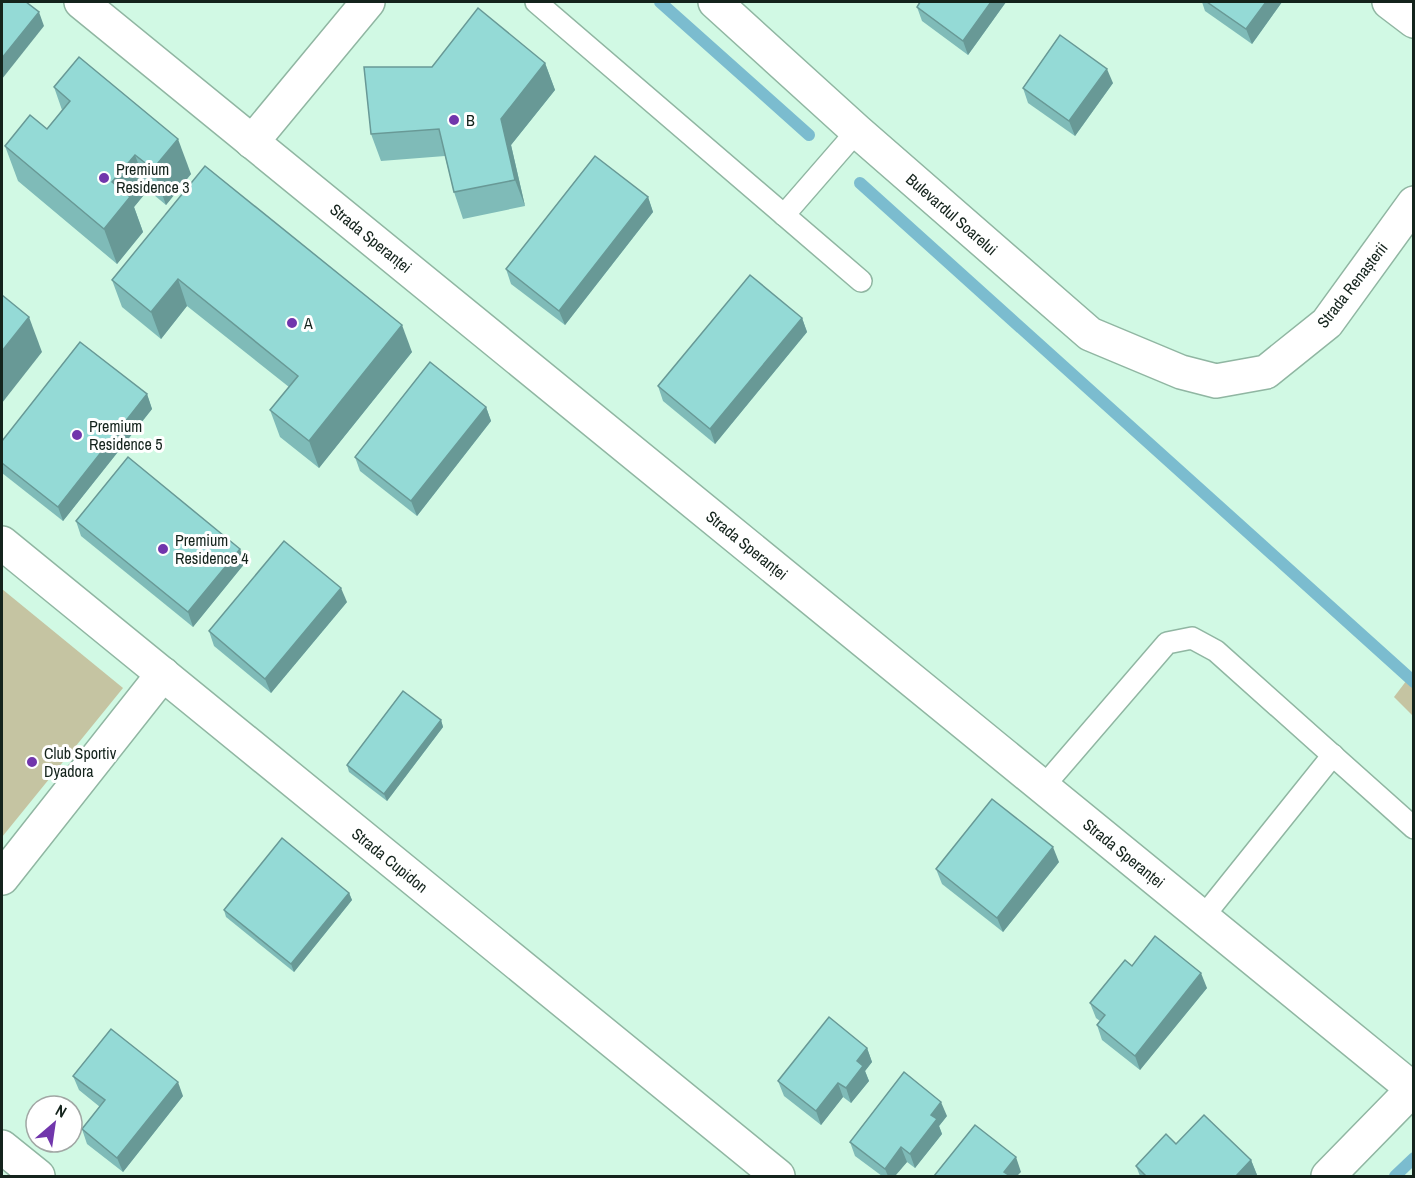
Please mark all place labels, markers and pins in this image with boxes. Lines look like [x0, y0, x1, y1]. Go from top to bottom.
place label: B [466, 109, 475, 131]
marker: B [447, 113, 461, 127]
place label: Premium Residence 3 [116, 158, 190, 198]
marker: Premium Residence 3 [97, 171, 111, 185]
place label: A [303, 312, 313, 334]
marker: A [285, 316, 299, 330]
place label: Premium Residence 5 [89, 415, 163, 455]
marker: Premium Residence 5 [70, 428, 84, 442]
place label: Premium Residence 4 [175, 529, 249, 569]
marker: Premium Residence 4 [156, 542, 170, 556]
place label: Club Sportiv Dyadora [44, 742, 117, 782]
marker: Club Sportiv Dyadora [25, 755, 39, 769]

